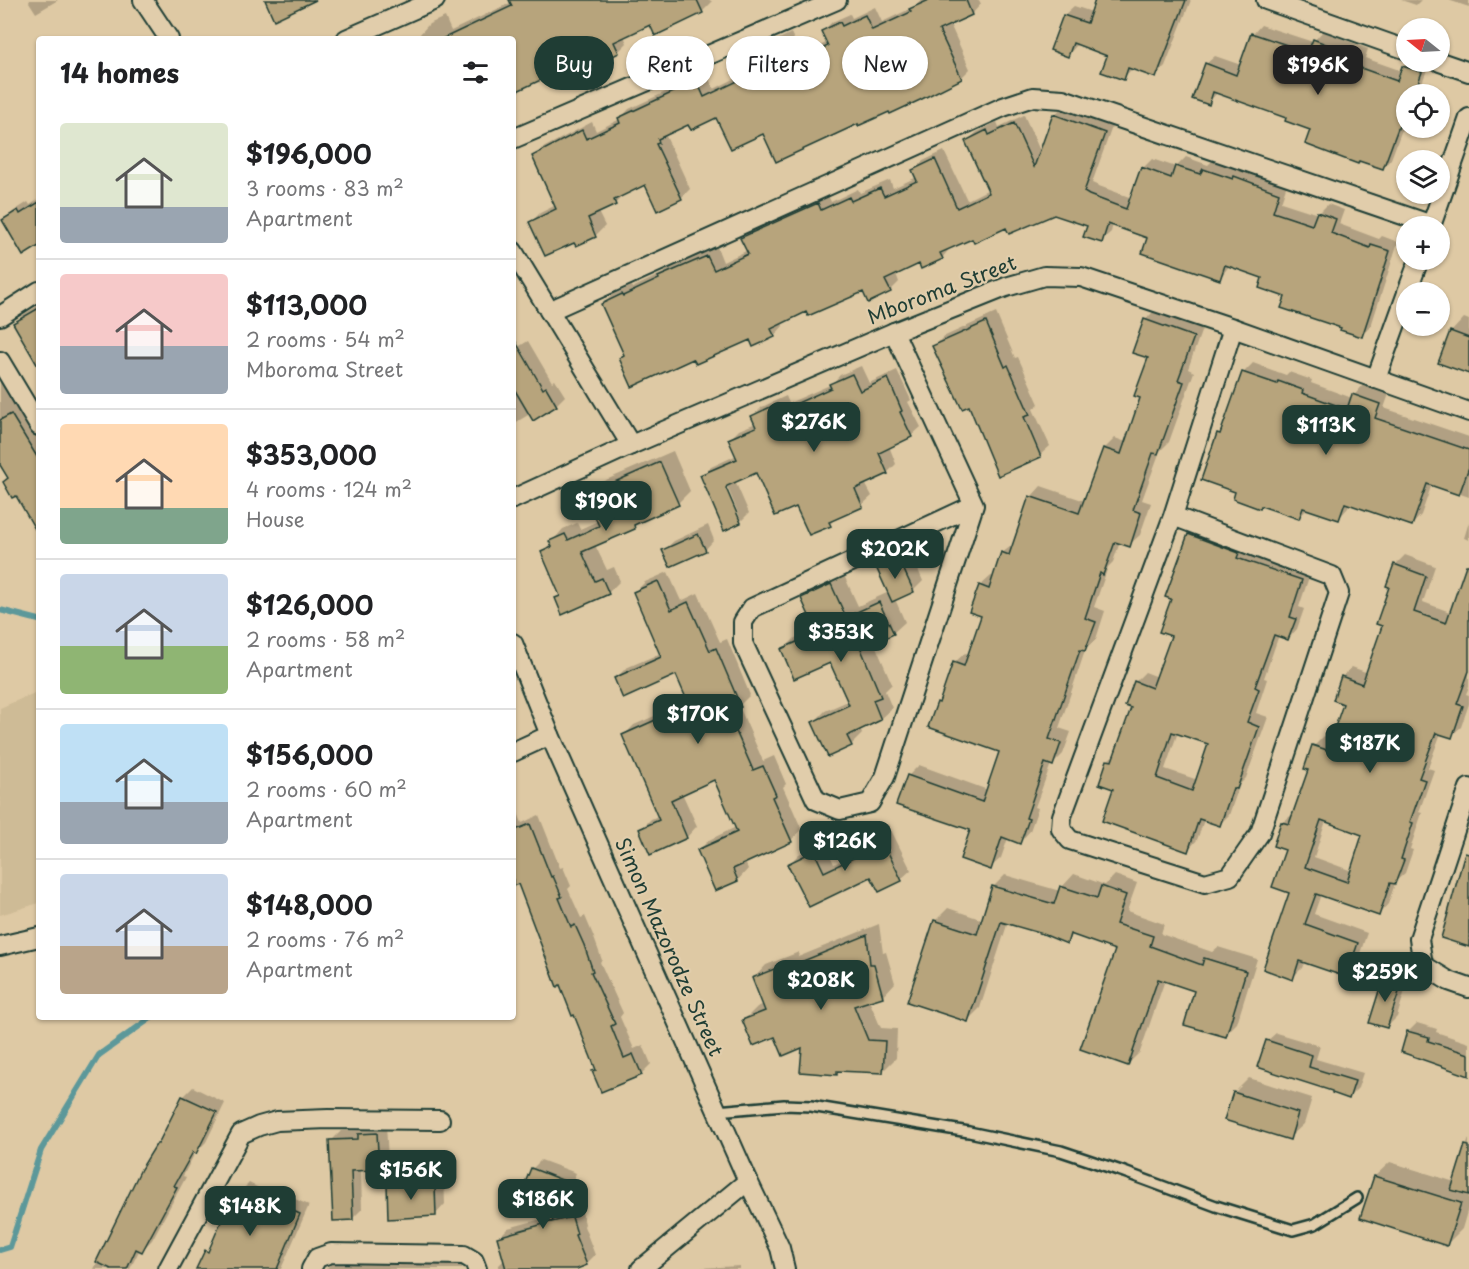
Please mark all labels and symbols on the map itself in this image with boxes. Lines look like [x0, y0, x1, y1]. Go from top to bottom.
north arrow [1396, 18, 1450, 72]
pin: $196K [1276, 45, 1360, 96]
street label: Mboroma Street [863, 247, 1020, 331]
pin: $276K [772, 402, 856, 453]
pin: $113K [1284, 405, 1368, 456]
pin: $190K [564, 481, 648, 532]
pin: $202K [853, 529, 937, 580]
pin: $353K [799, 612, 883, 663]
pin: $170K [656, 694, 740, 745]
pin: $187K [1328, 723, 1412, 774]
pin: $126K [803, 821, 887, 872]
street label: Simon Mazorodze Street [608, 832, 732, 1061]
pin: $259K [1343, 952, 1427, 1003]
pin: $208K [779, 960, 863, 1011]
pin: $156K [369, 1150, 453, 1201]
pin: $186K [501, 1179, 585, 1230]
pin: $148K [208, 1186, 292, 1237]

